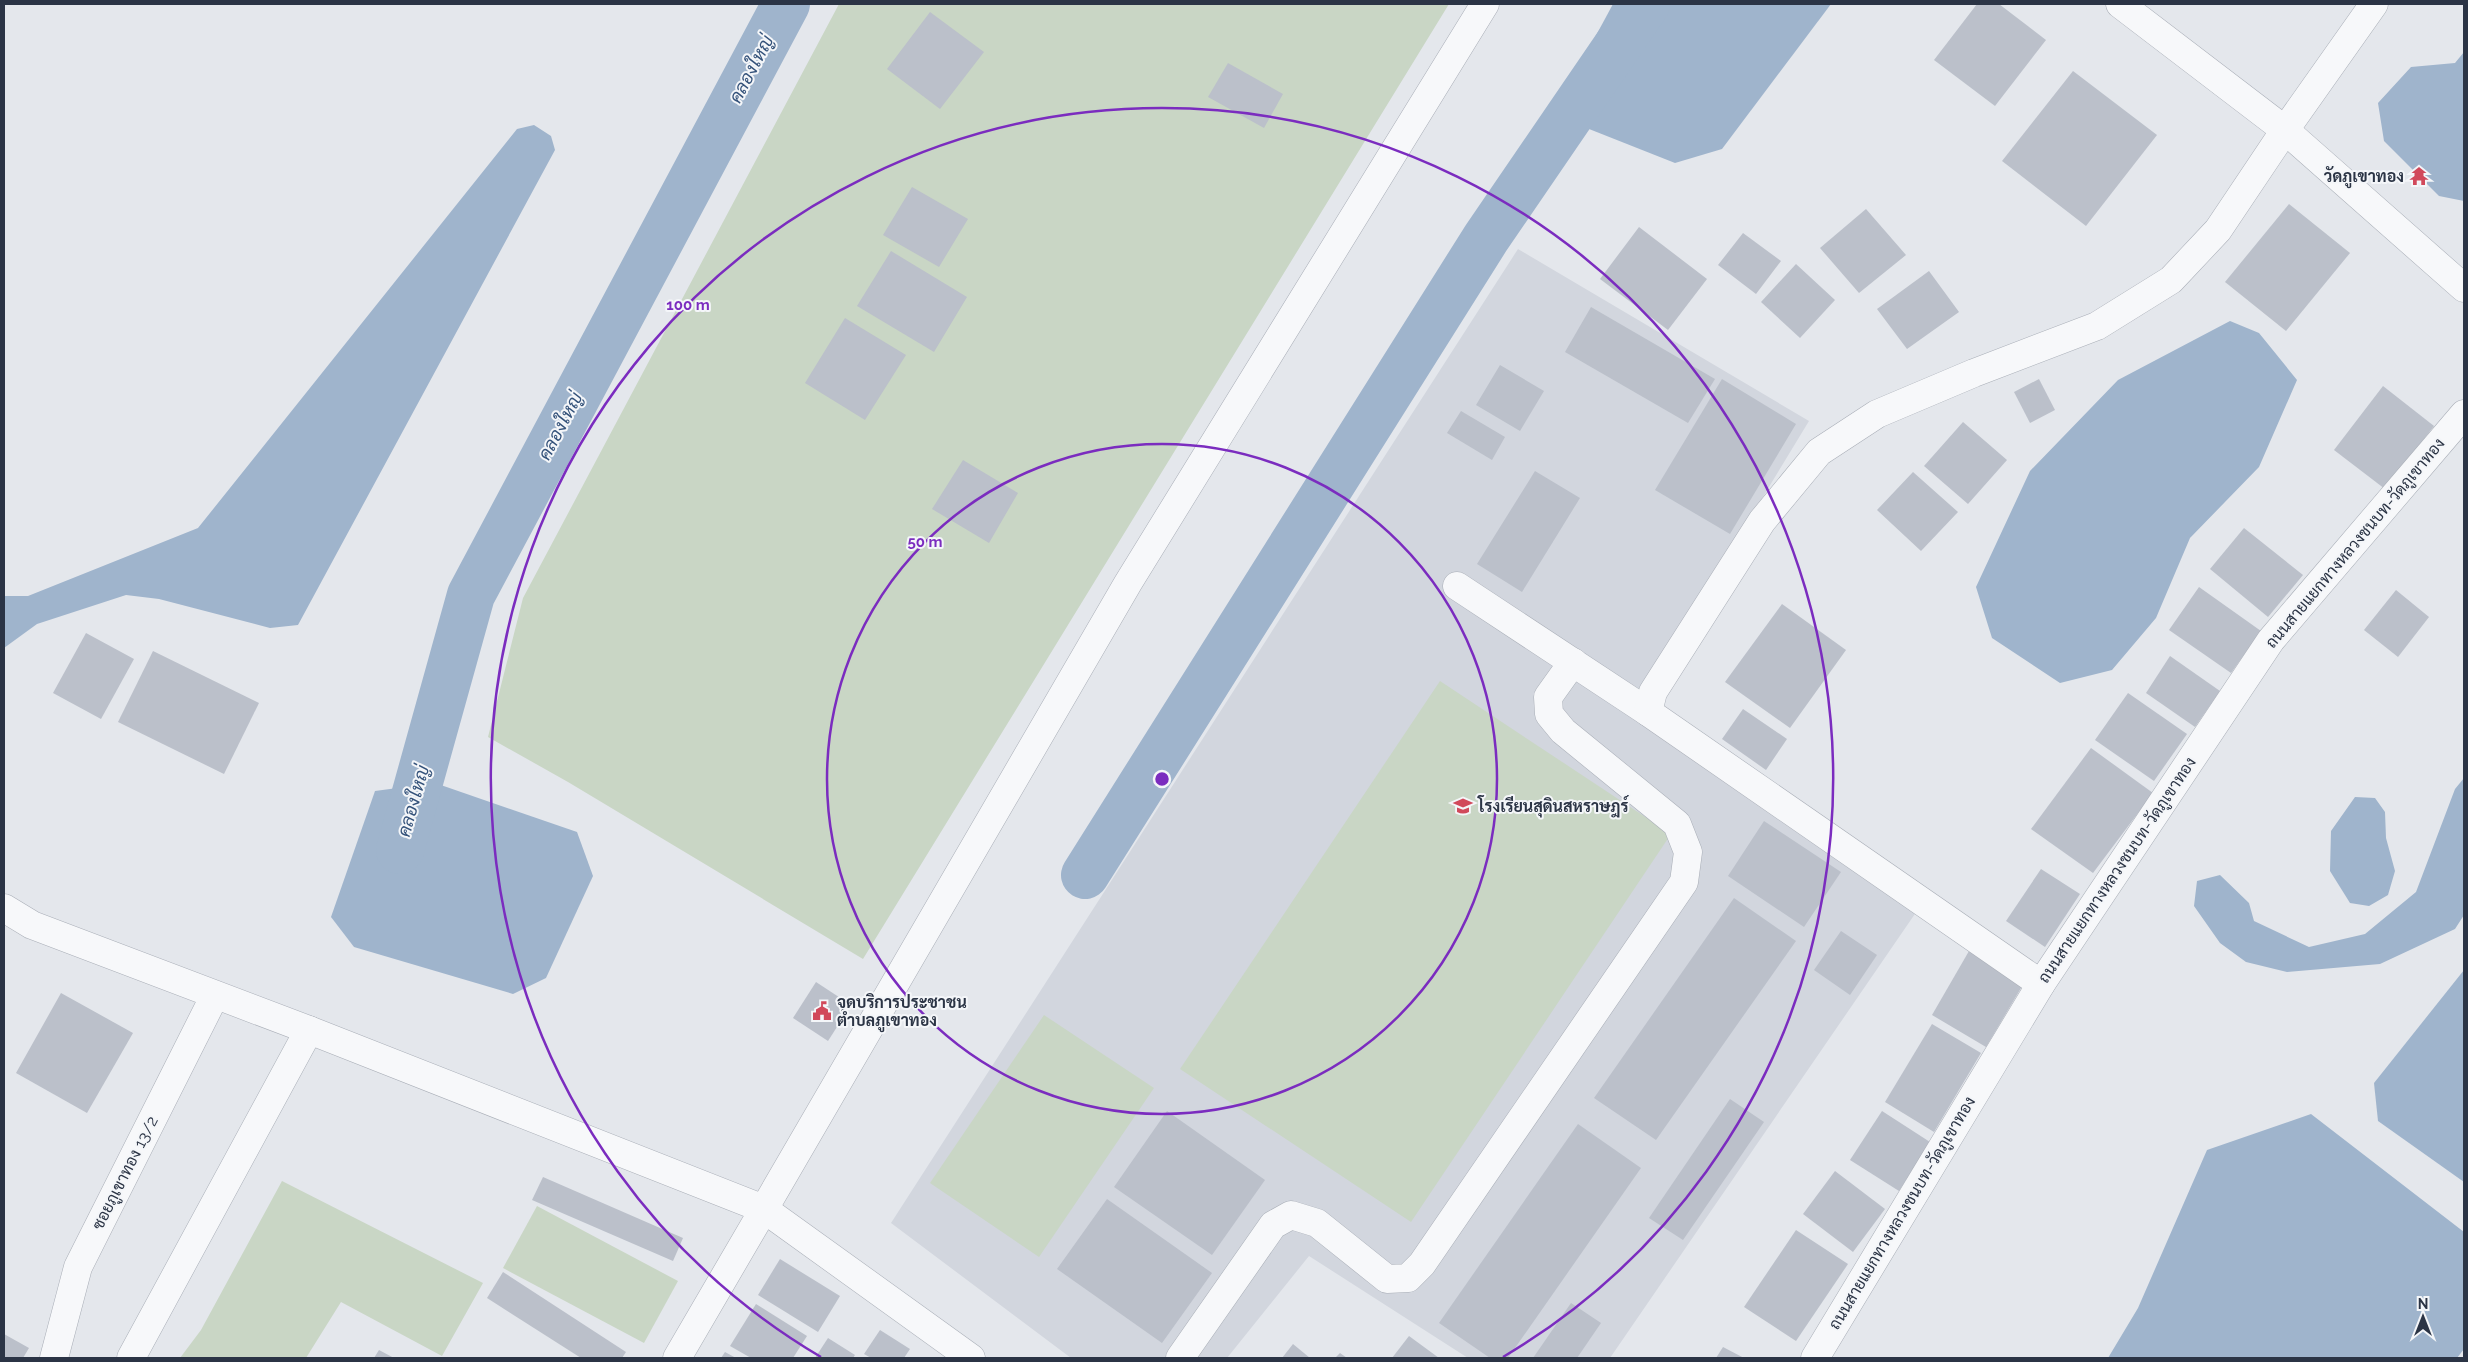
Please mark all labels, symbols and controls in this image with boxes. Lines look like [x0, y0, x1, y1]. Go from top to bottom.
water label: คลองใหญ่ [723, 30, 779, 107]
temple icon: วัดภูเขาทอง [2408, 165, 2430, 187]
place label: วัดภูเขาทอง [2324, 166, 2404, 189]
text: 100 m [666, 296, 710, 314]
water label: คลองใหญ่ [532, 387, 588, 464]
street label: ถนนสายแยกทางหลวงชนบท-วัดภูเขาทอง [2261, 433, 2450, 653]
text: 50 m [907, 533, 943, 551]
street label: ถนนสายแยกทางหลวงชนบท-วัดภูเขาทอง [2033, 753, 2202, 988]
water label: คลองใหญ่ [391, 761, 434, 839]
centre of rings [1153, 770, 1171, 788]
school or university icon: โรงเรียนสุดินสหราษฎร์ [1452, 795, 1474, 817]
place label: โรงเรียนสุดินสหราษฎร์ [1477, 795, 1630, 818]
place label: จุดบริการประชาชน ตำบลภูเขาทอง [837, 992, 967, 1033]
public building icon: จุดบริการประชาชน ตำบลภูเขาทอง [811, 1000, 833, 1022]
street label: ถนนสายแยกทางหลวงชนบท-วัดภูเขาทอง [1824, 1093, 1981, 1334]
street label: ซอยภูเขาทอง 13/2 [88, 1113, 164, 1234]
north arrow [2398, 1292, 2448, 1342]
text: N [2418, 1296, 2428, 1312]

